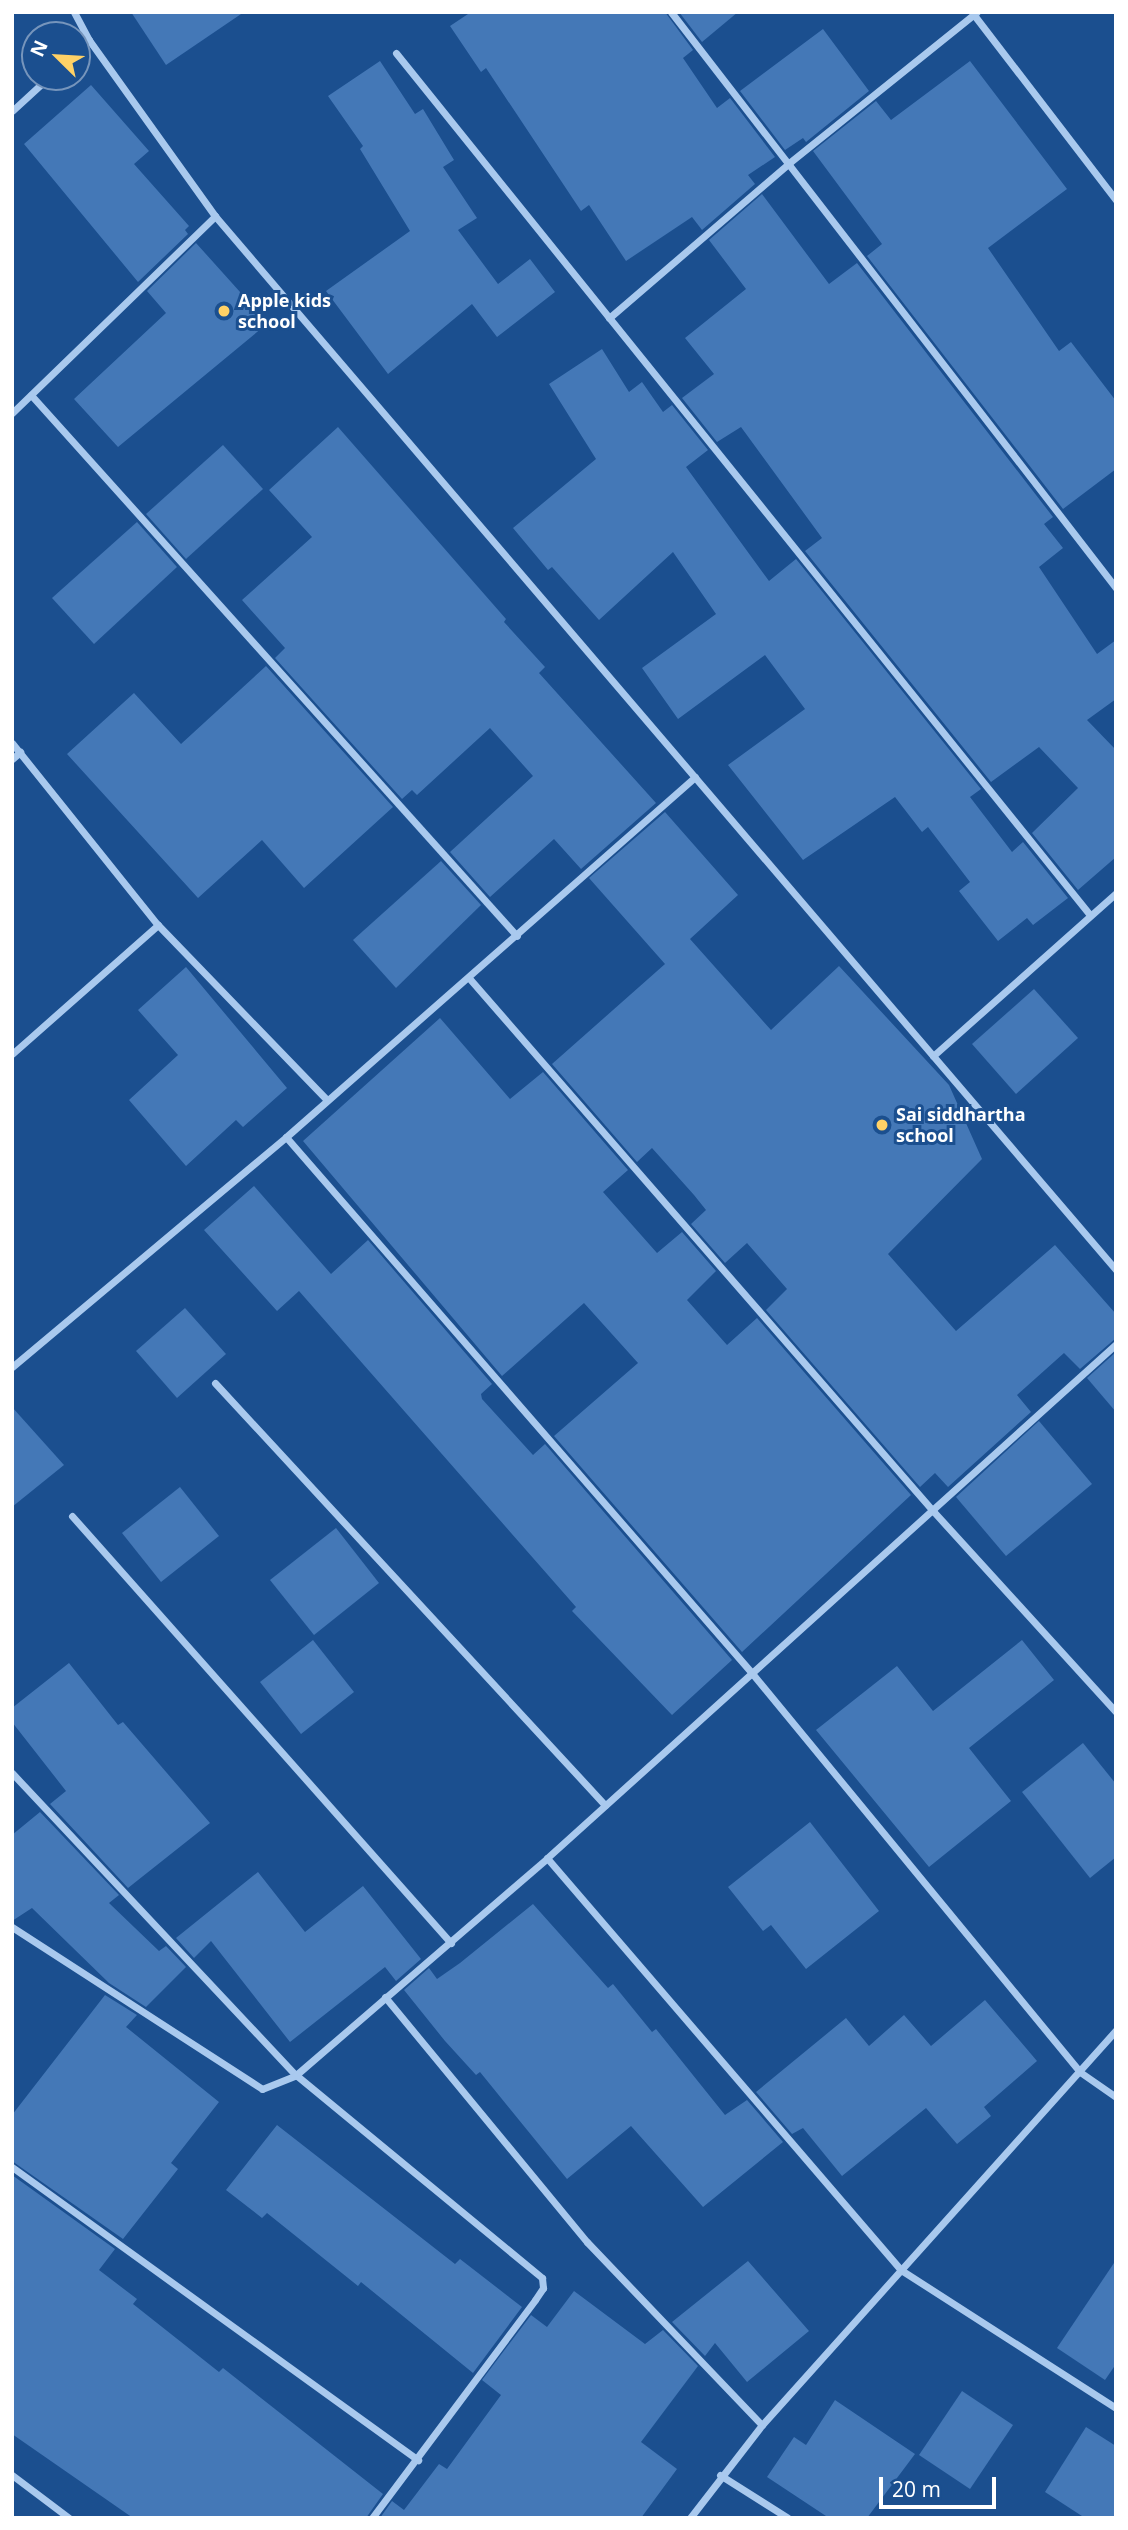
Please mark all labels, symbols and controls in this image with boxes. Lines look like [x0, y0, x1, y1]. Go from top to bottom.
north arrow [21, 21, 91, 91]
text: N [24, 36, 54, 61]
place label: Apple kids school [238, 290, 331, 332]
marker: Apple kids school [216, 303, 232, 319]
place label: Sai siddhartha school [896, 1104, 1026, 1146]
marker: Sai siddhartha school [874, 1117, 890, 1133]
scale bar [883, 2464, 1000, 2508]
text: 20 m [892, 2475, 941, 2503]

